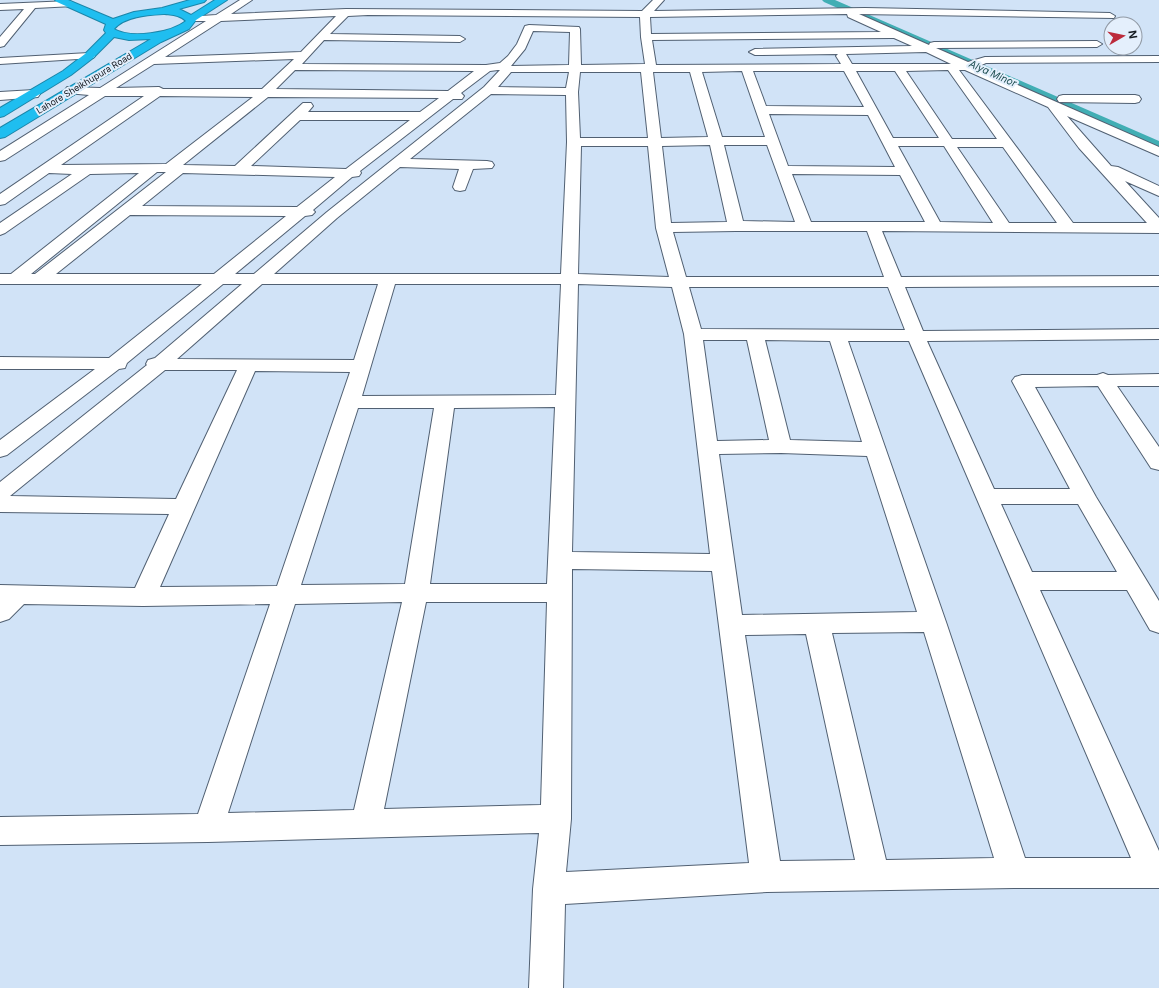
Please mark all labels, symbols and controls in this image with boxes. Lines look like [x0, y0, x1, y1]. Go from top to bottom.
north arrow [1103, 16, 1143, 56]
text: N [1125, 29, 1140, 40]
street label: Lahore Sheikhupura Road [34, 50, 134, 116]
water label: Alya Minor [966, 57, 1019, 89]

